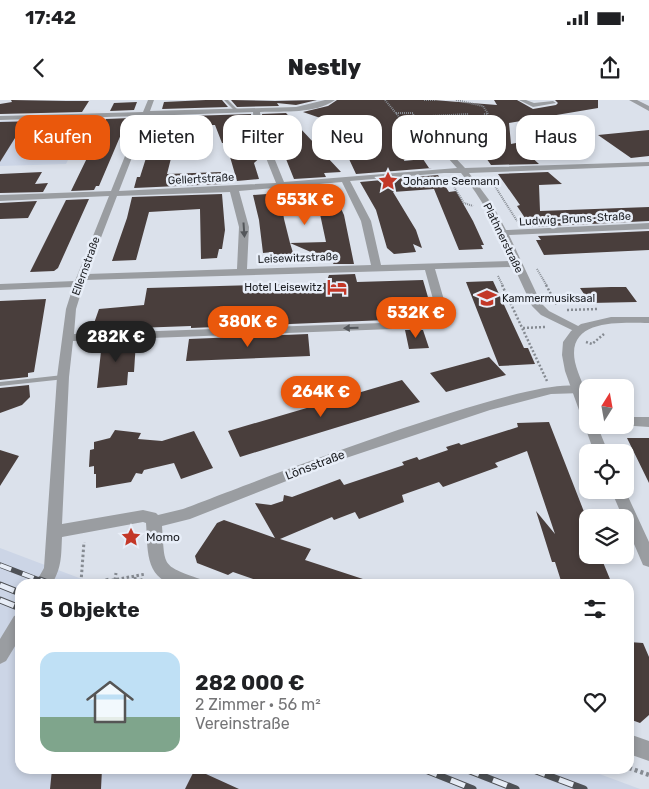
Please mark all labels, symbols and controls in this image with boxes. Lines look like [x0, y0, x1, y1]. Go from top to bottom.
text: 17:42 [25, 6, 76, 29]
icon: back [25, 54, 53, 82]
text: Nestly [288, 54, 361, 81]
icon: share [596, 54, 624, 82]
chip: Kaufen [15, 115, 110, 160]
chip: Mieten [120, 115, 213, 160]
chip: Filter [223, 115, 302, 160]
chip: Neu [312, 115, 382, 160]
chip: Wohnung [392, 115, 506, 160]
chip: Haus [516, 115, 595, 160]
place icon: Johanne Seemann [377, 170, 399, 192]
street label: Gellertstraße [168, 171, 234, 187]
place label: Johanne Seemann [403, 175, 500, 188]
pin: 553K € [264, 184, 346, 226]
text: 553K € [276, 190, 334, 209]
street label: Plathnerstraße [480, 201, 526, 275]
street label: Ludwig-Bruns-Straße [519, 210, 631, 228]
one-way arrow [240, 223, 248, 239]
street label: Ellernstraße [69, 235, 103, 297]
street label: Leisewitzstraße [257, 250, 339, 266]
hotel icon: Hotel Leisewitz [326, 276, 348, 298]
place label: Hotel Leisewitz [244, 281, 322, 294]
school or university icon: Kammermusiksaal [476, 287, 498, 309]
place label: Kammermusiksaal [502, 292, 595, 305]
pin: 532K € [375, 296, 457, 339]
text: 532K € [387, 303, 445, 322]
pin: 380K € [207, 306, 289, 348]
text: 380K € [219, 312, 277, 331]
pin: 282K € [75, 320, 157, 363]
one-way arrow [343, 324, 359, 332]
text: 282K € [87, 327, 145, 346]
pin: 264K € [280, 376, 362, 418]
north arrow [579, 379, 634, 434]
map controls [579, 379, 634, 564]
text: 264K € [292, 382, 350, 401]
button: locate [579, 444, 634, 499]
street label: Lönsstraße [283, 447, 347, 483]
button: layers [579, 509, 634, 564]
place icon: Momo [120, 526, 142, 548]
place label: Momo [146, 530, 180, 544]
icon: filters [581, 595, 609, 623]
text: 5 Objekte [40, 597, 140, 622]
text: 282 000 € [195, 670, 305, 695]
icon: home [80, 672, 140, 732]
icon: heart [581, 688, 609, 716]
text: 2 Zimmer · 56 m² [195, 695, 321, 714]
text: Vereinstraße [195, 714, 290, 733]

